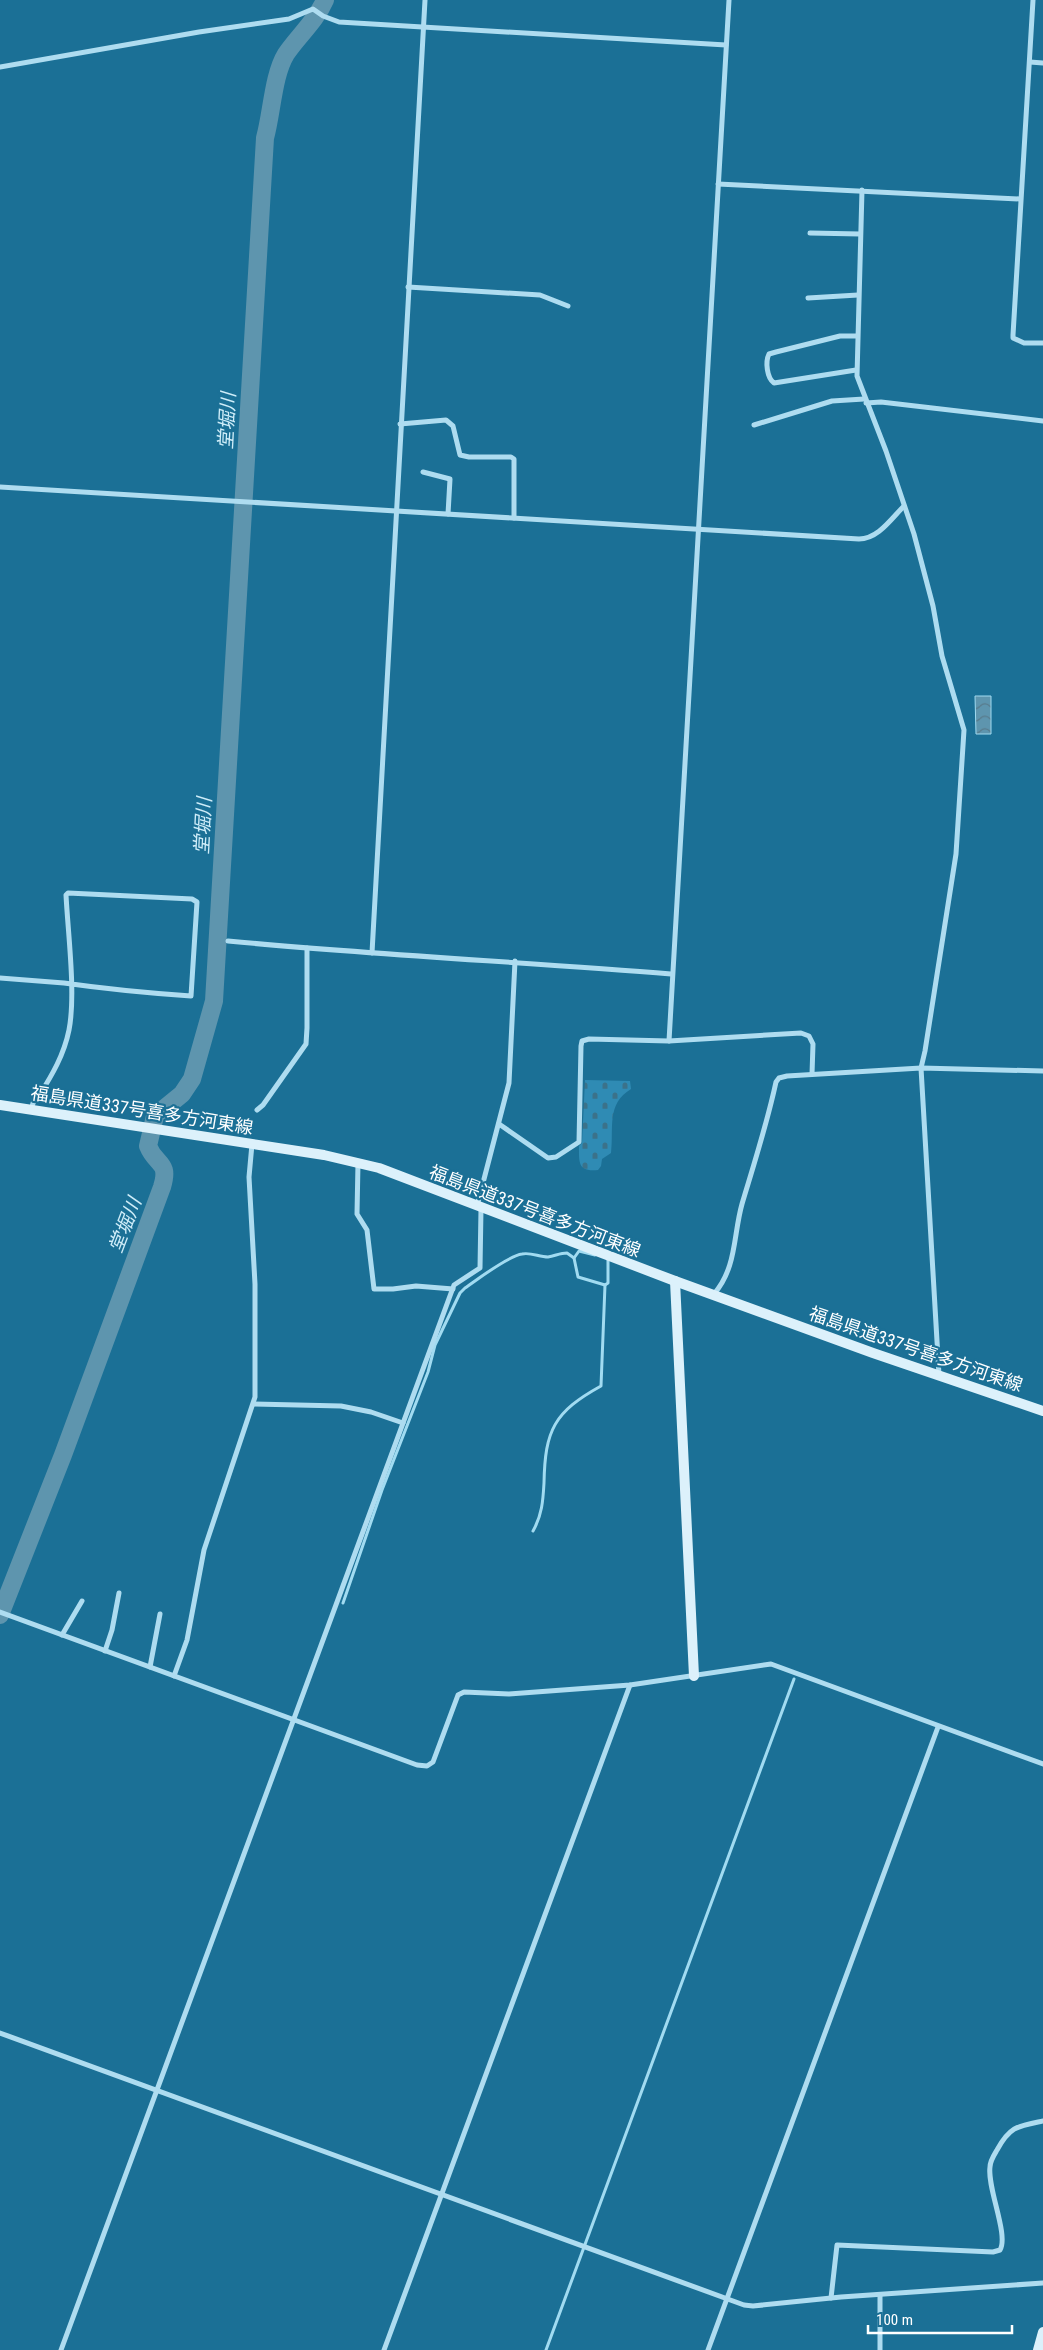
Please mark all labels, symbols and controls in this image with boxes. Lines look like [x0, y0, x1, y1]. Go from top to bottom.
water label: 堂堀川 [214, 390, 240, 450]
water label: 堂堀川 [190, 795, 216, 855]
street label: 福島県道337号喜多方河東線 [29, 1082, 255, 1138]
street label: 福島県道337号喜多方河東線 [426, 1161, 644, 1261]
water label: 堂堀川 [104, 1192, 147, 1256]
street label: 福島県道337号喜多方河東線 [806, 1303, 1026, 1395]
scale bar [868, 2302, 1012, 2334]
text: 100 m [876, 2311, 913, 2329]

